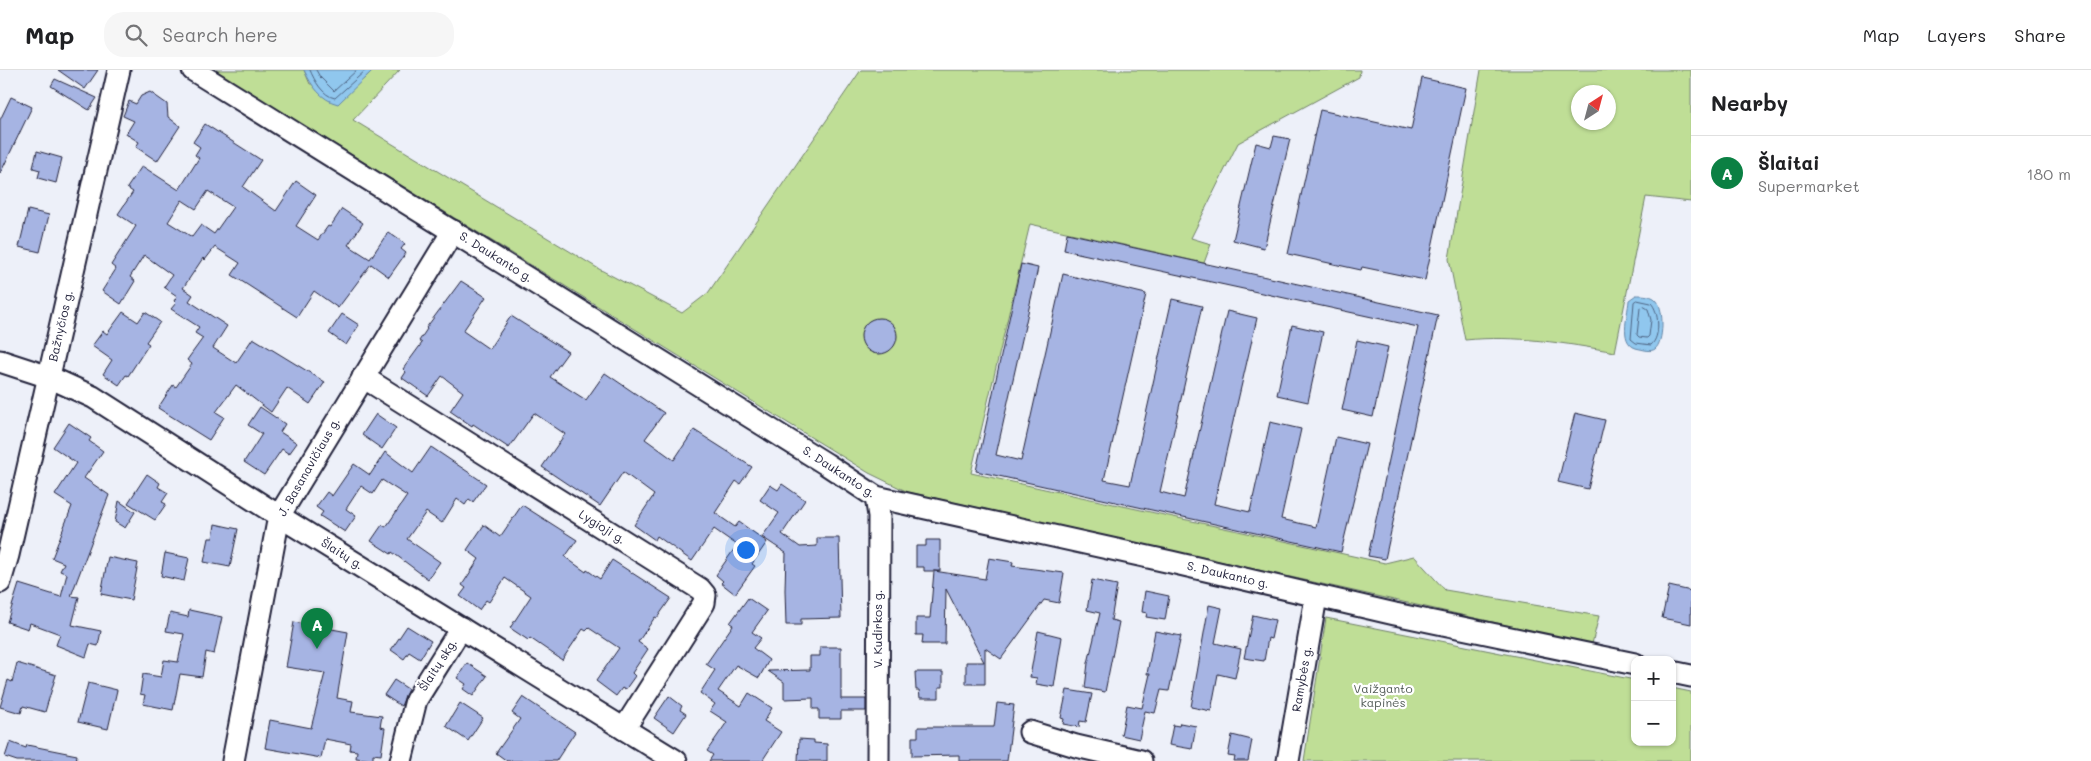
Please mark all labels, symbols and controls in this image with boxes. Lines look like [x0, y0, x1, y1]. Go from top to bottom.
search box [104, 12, 454, 57]
text: Map [25, 19, 74, 50]
icon: search [122, 21, 150, 49]
text: Search here [162, 22, 278, 47]
text: Map [1863, 23, 1899, 47]
text: Layers [1927, 23, 1986, 47]
text: Share [2014, 23, 2066, 47]
north arrow [1571, 85, 1616, 130]
text: Nearby [1711, 89, 1788, 116]
text: Šlaitai [1758, 150, 1820, 175]
text: A [1721, 163, 1733, 184]
text: 180 m [2026, 163, 2071, 184]
text: Supermarket [1758, 175, 1860, 196]
street label: S. Daukanto g. [457, 227, 536, 285]
street label: Bažnyčios g. [44, 289, 76, 363]
street label: J. Basanavičiaus g. [273, 414, 343, 519]
street label: S. Daukanto g. [800, 442, 879, 501]
street label: Lygioji g. [576, 505, 629, 547]
street label: Šlaitų g. [318, 534, 367, 572]
your location [733, 537, 759, 563]
street label: S. Daukanto g. [1186, 557, 1271, 591]
street label: V. Kudirkos g. [869, 590, 885, 668]
pin: A [301, 608, 333, 649]
street label: Šlaitų skg. [414, 635, 460, 694]
street label: Ramybės g. [1287, 645, 1315, 713]
map controls [1631, 656, 1676, 746]
button: + [1631, 656, 1676, 701]
park label: Vaižganto kapinės [1353, 680, 1413, 710]
button: − [1631, 701, 1676, 746]

